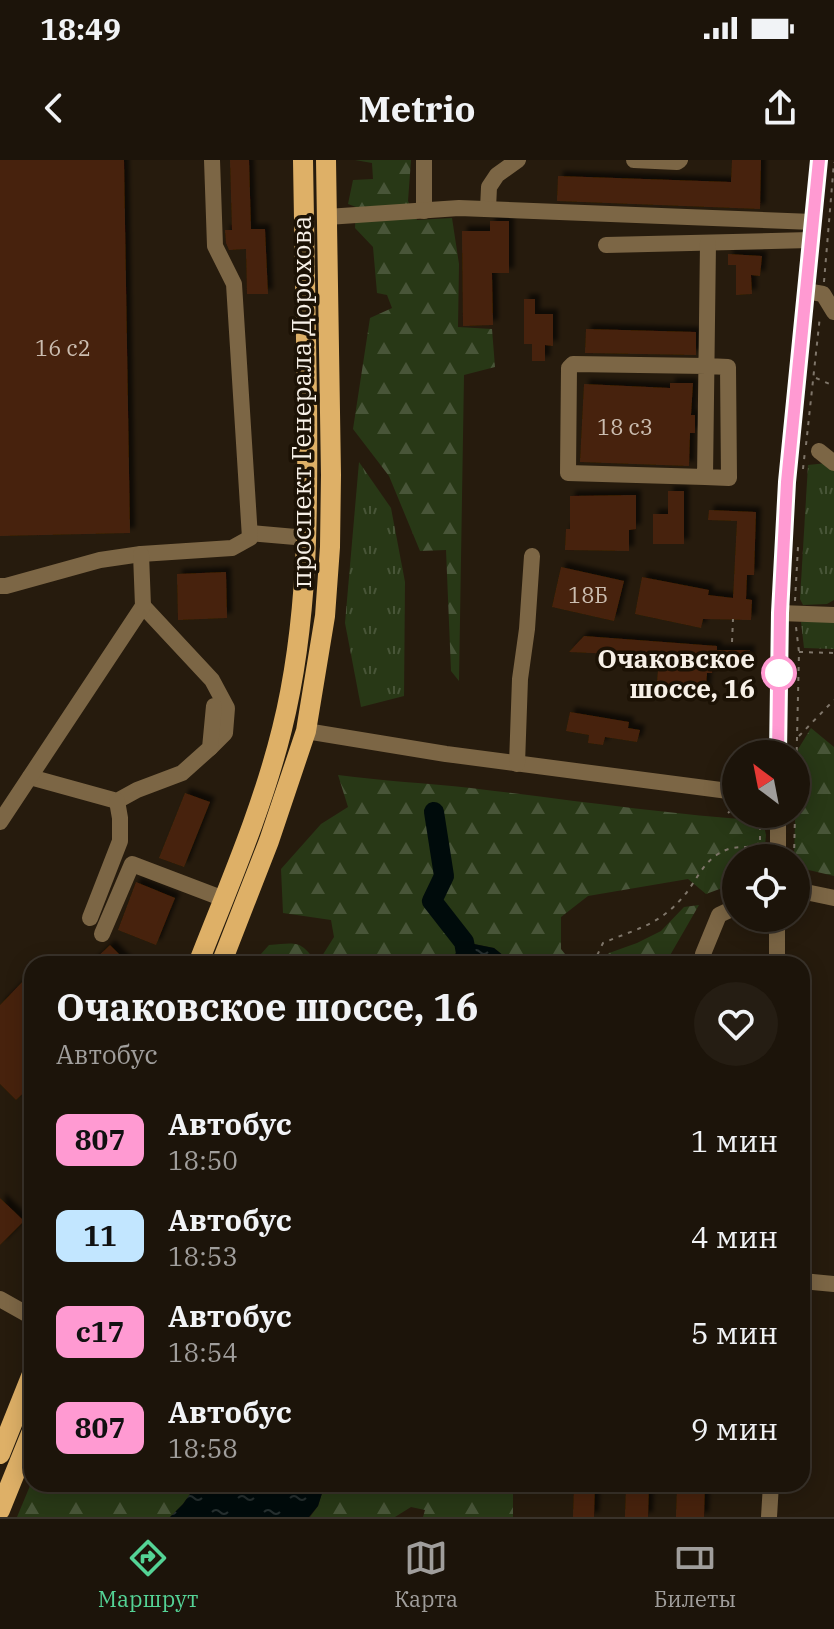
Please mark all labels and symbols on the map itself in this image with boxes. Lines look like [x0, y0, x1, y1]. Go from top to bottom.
street label: проспект Генерала Дорохова [284, 216, 318, 588]
house number: 16 с2 [35, 333, 91, 362]
house number: 18 с3 [597, 412, 653, 441]
house number: 18Б [568, 580, 608, 609]
place label: Очаковское шоссе, 16 [597, 641, 755, 705]
marker: Очаковское шоссе, 16 [762, 656, 796, 690]
north arrow [722, 740, 810, 828]

